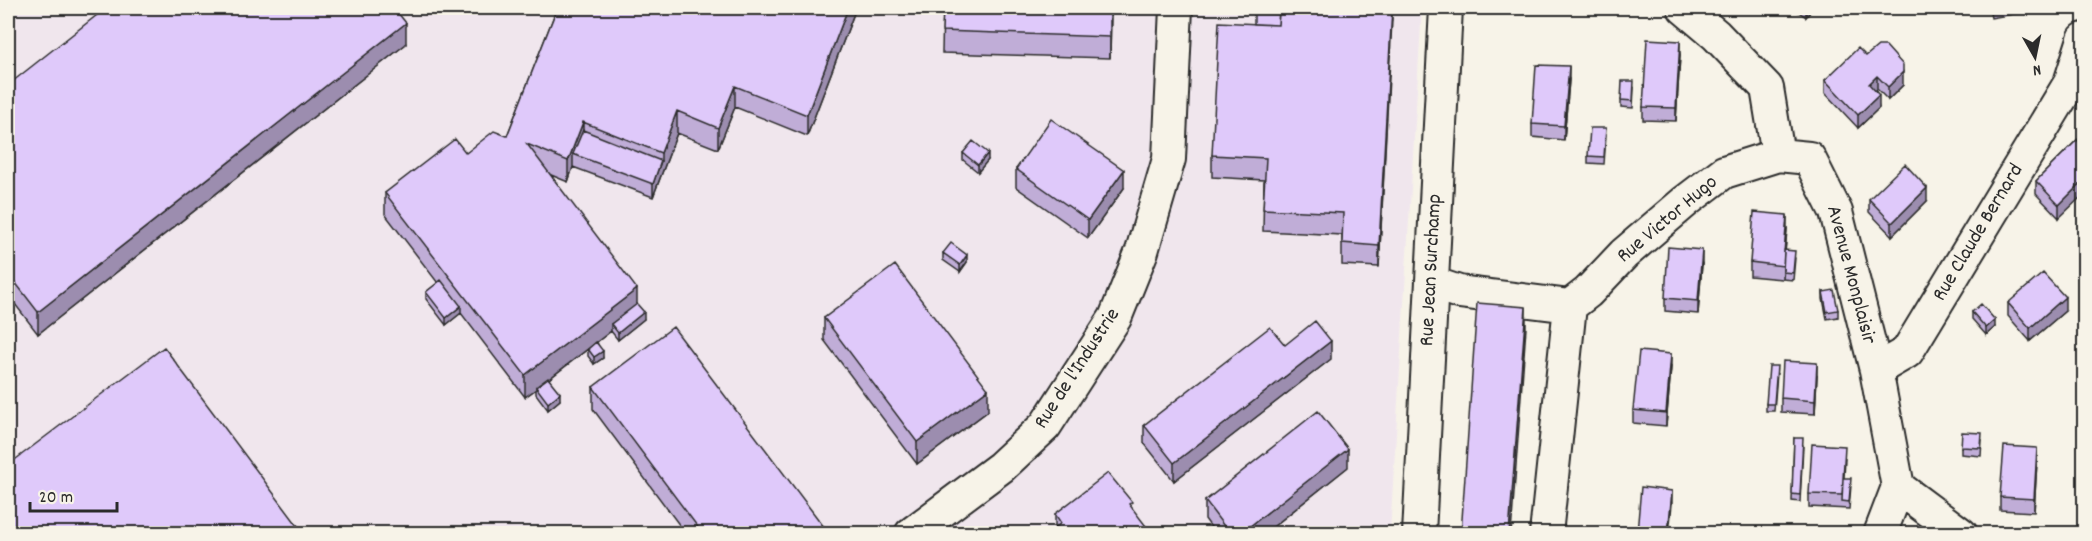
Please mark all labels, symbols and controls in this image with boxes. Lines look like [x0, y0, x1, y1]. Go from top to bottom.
north arrow [2005, 27, 2065, 87]
text: N [2031, 57, 2043, 81]
street label: Rue Claude Bernard [1926, 159, 2032, 307]
street label: Rue Victor Hugo [1611, 169, 1725, 271]
street label: Rue Jean Surchamp [1413, 193, 1451, 347]
street label: Avenue Monplaisir [1817, 202, 1883, 348]
street label: Rue de l'Industrie [1028, 303, 1128, 435]
scale bar [30, 475, 117, 513]
text: 20 m [39, 486, 73, 511]

